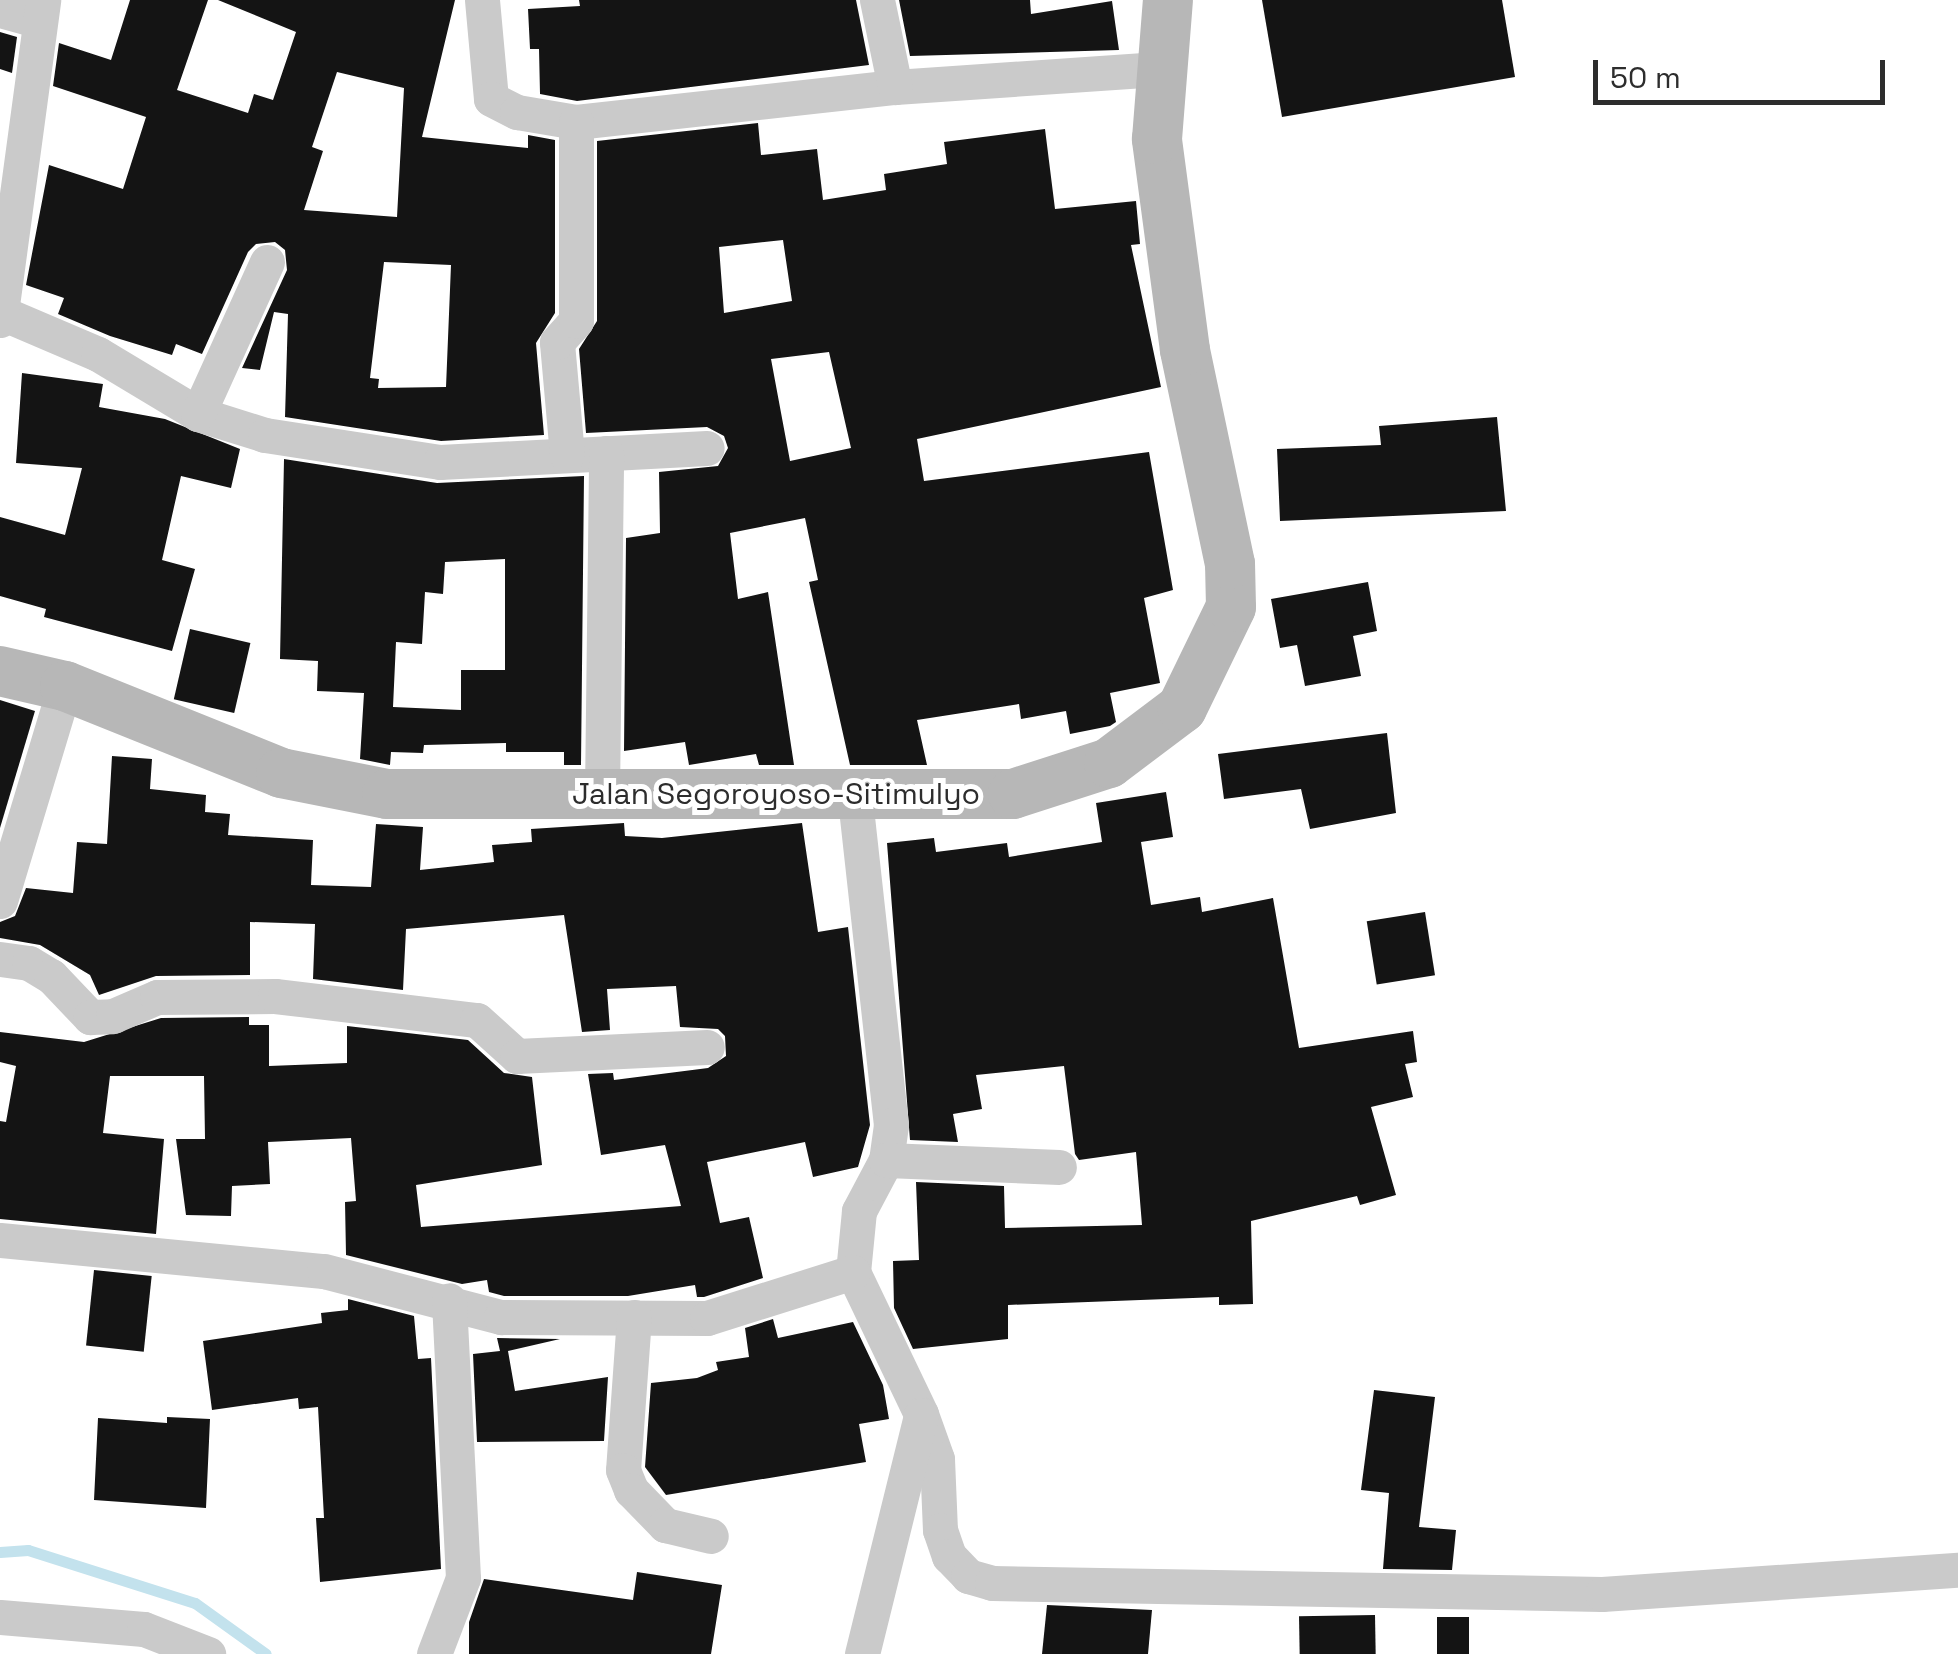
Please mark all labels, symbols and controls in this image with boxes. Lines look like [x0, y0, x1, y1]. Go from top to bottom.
scale bar [1598, 40, 1890, 102]
text: 50 m [1610, 58, 1681, 97]
street label: Jalan Segoroyoso-Sitimulyo [572, 776, 980, 812]

